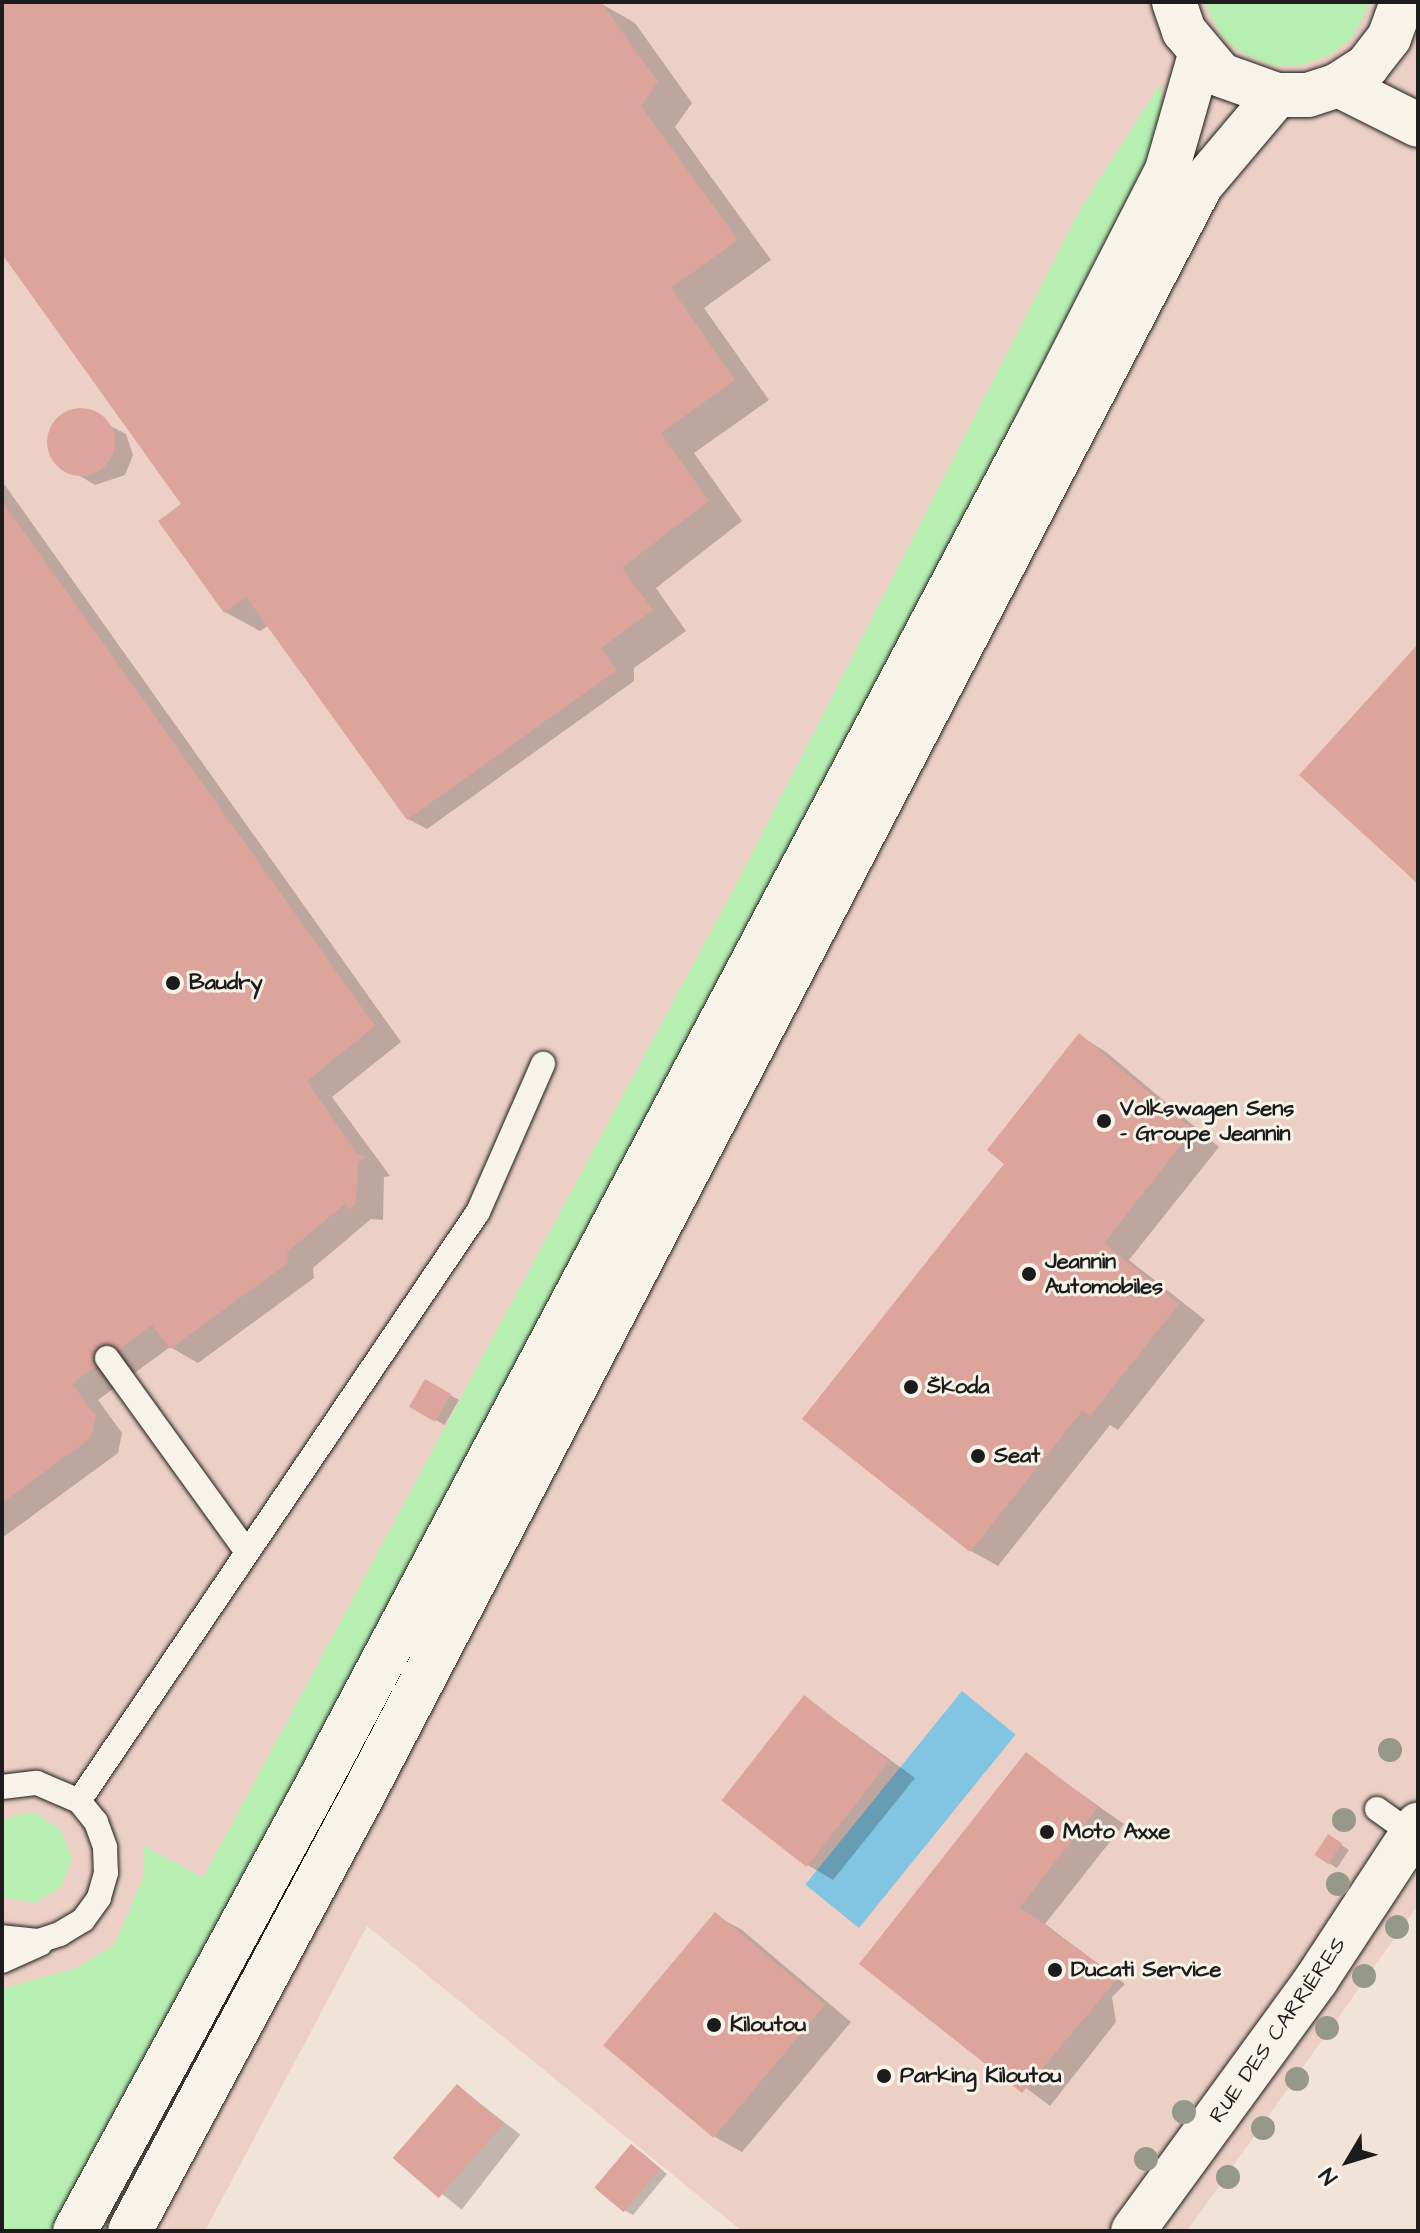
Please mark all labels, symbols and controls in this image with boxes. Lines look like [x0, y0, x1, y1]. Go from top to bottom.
place label: Baudry [189, 970, 262, 996]
marker: Baudry [164, 974, 182, 992]
place label: Volkswagen Sens - Groupe Jeannin [1120, 1095, 1294, 1146]
marker: Volkswagen Sens - Groupe Jeannin [1095, 1112, 1113, 1130]
place label: Jeannin Automobiles [1045, 1248, 1163, 1300]
marker: Jeannin Automobiles [1020, 1265, 1038, 1283]
place label: Škoda [927, 1374, 989, 1400]
marker: Škoda [902, 1378, 920, 1396]
place label: Seat [994, 1443, 1040, 1469]
marker: Seat [969, 1447, 987, 1465]
place label: Moto Axxe [1063, 1819, 1170, 1845]
marker: Moto Axxe [1038, 1823, 1056, 1841]
street label: RUE DES CARRIÈRES [1204, 1932, 1352, 2128]
place label: Ducati Service [1071, 1957, 1221, 1983]
marker: Ducati Service [1046, 1961, 1064, 1979]
place label: Kiloutou [730, 2012, 806, 2038]
marker: Kiloutou [705, 2016, 723, 2034]
place label: Parking Kiloutou [900, 2063, 1061, 2089]
marker: Parking Kiloutou [875, 2067, 893, 2085]
north arrow [1308, 2121, 1388, 2201]
text: N [1312, 2161, 1345, 2191]

